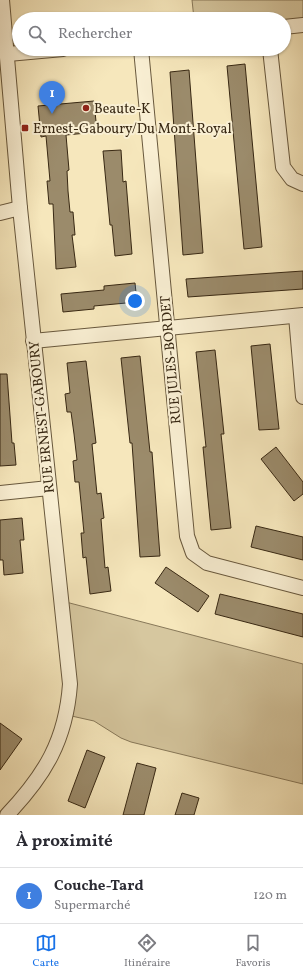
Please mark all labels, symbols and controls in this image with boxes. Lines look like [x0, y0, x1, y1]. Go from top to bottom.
search box [12, 12, 291, 56]
icon: search [26, 23, 48, 45]
text: Rechercher [58, 24, 132, 45]
pin: 1 [39, 81, 65, 114]
place label: Beaute-K [94, 100, 151, 119]
marker: Beaute-K [81, 103, 91, 113]
place label: Ernest-Gaboury/Du Mont-Royal [33, 120, 232, 139]
marker: Ernest-Gaboury/Du Mont-Royal [20, 123, 30, 133]
your location [125, 291, 145, 311]
street label: RUE JULES-BORDET [156, 295, 187, 425]
street label: RUE ERNEST-GABOURY [25, 339, 60, 494]
text: À proximité [16, 830, 113, 853]
text: Couche-Tard [54, 876, 144, 897]
text: 1 [26, 887, 32, 905]
text: 120 m [253, 887, 287, 905]
text: Supermarché [54, 897, 130, 915]
tab: Carte [33, 932, 59, 971]
tab: Itinéraire [124, 932, 170, 971]
tab: Favoris [235, 932, 270, 971]

